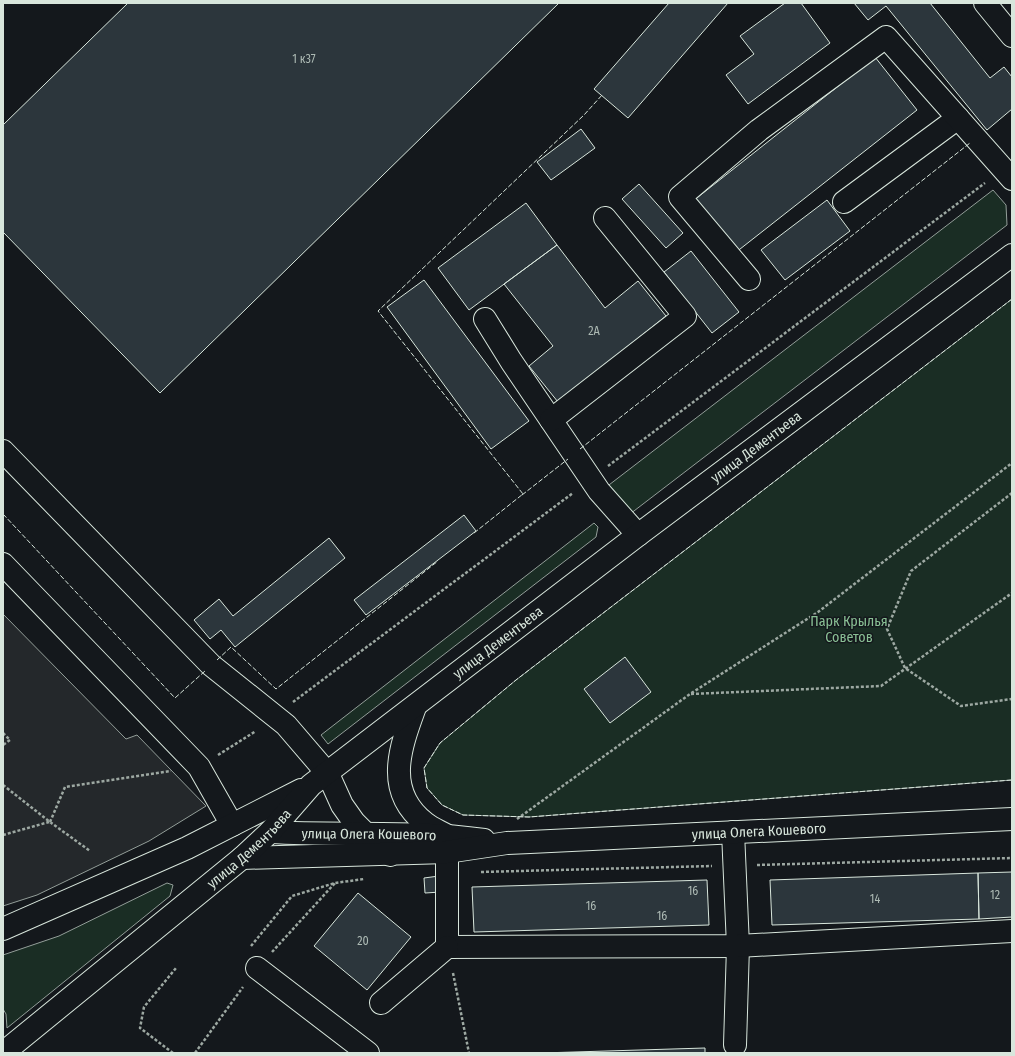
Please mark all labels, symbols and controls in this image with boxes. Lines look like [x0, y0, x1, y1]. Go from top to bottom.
house number: 1 к37 [292, 52, 316, 66]
house number: 2А [588, 324, 600, 338]
street label: улица Дементьева [708, 408, 805, 487]
street label: улица Дементьева [450, 603, 546, 683]
park label: Парк Крылья Советов [810, 613, 888, 646]
street label: улица Дементьева [204, 806, 295, 892]
street label: улица Олега Кошевого [691, 820, 827, 843]
street label: улица Олега Кошевого [301, 825, 437, 844]
house number: 16 [688, 884, 698, 898]
house number: 12 [990, 888, 1000, 902]
house number: 14 [870, 892, 880, 906]
house number: 16 [586, 899, 596, 913]
house number: 16 [657, 909, 667, 923]
house number: 20 [357, 934, 369, 948]

